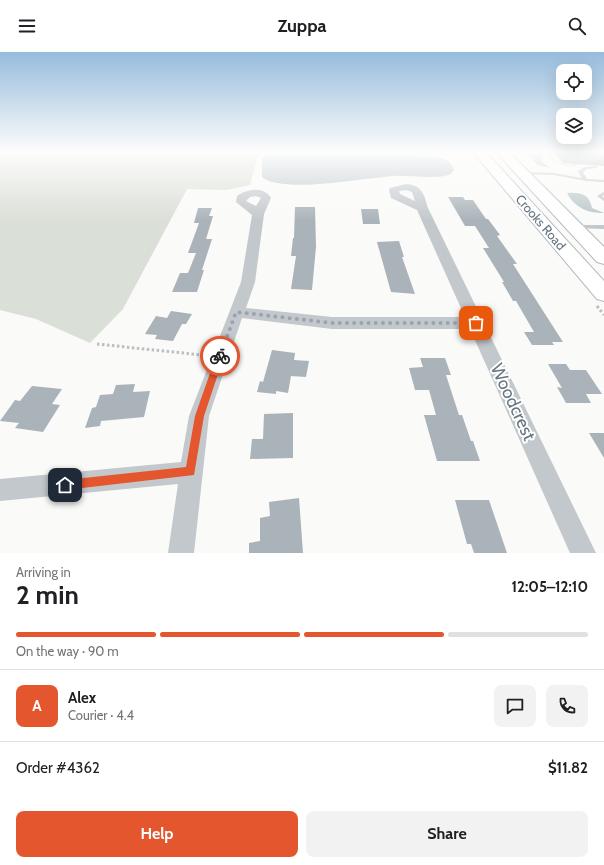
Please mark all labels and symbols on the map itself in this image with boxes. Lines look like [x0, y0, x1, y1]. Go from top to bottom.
street label: Crooks Road [512, 191, 570, 253]
pin [459, 306, 493, 340]
courier [200, 336, 240, 376]
street label: Woodcrest [486, 360, 540, 444]
pin [48, 468, 82, 502]

